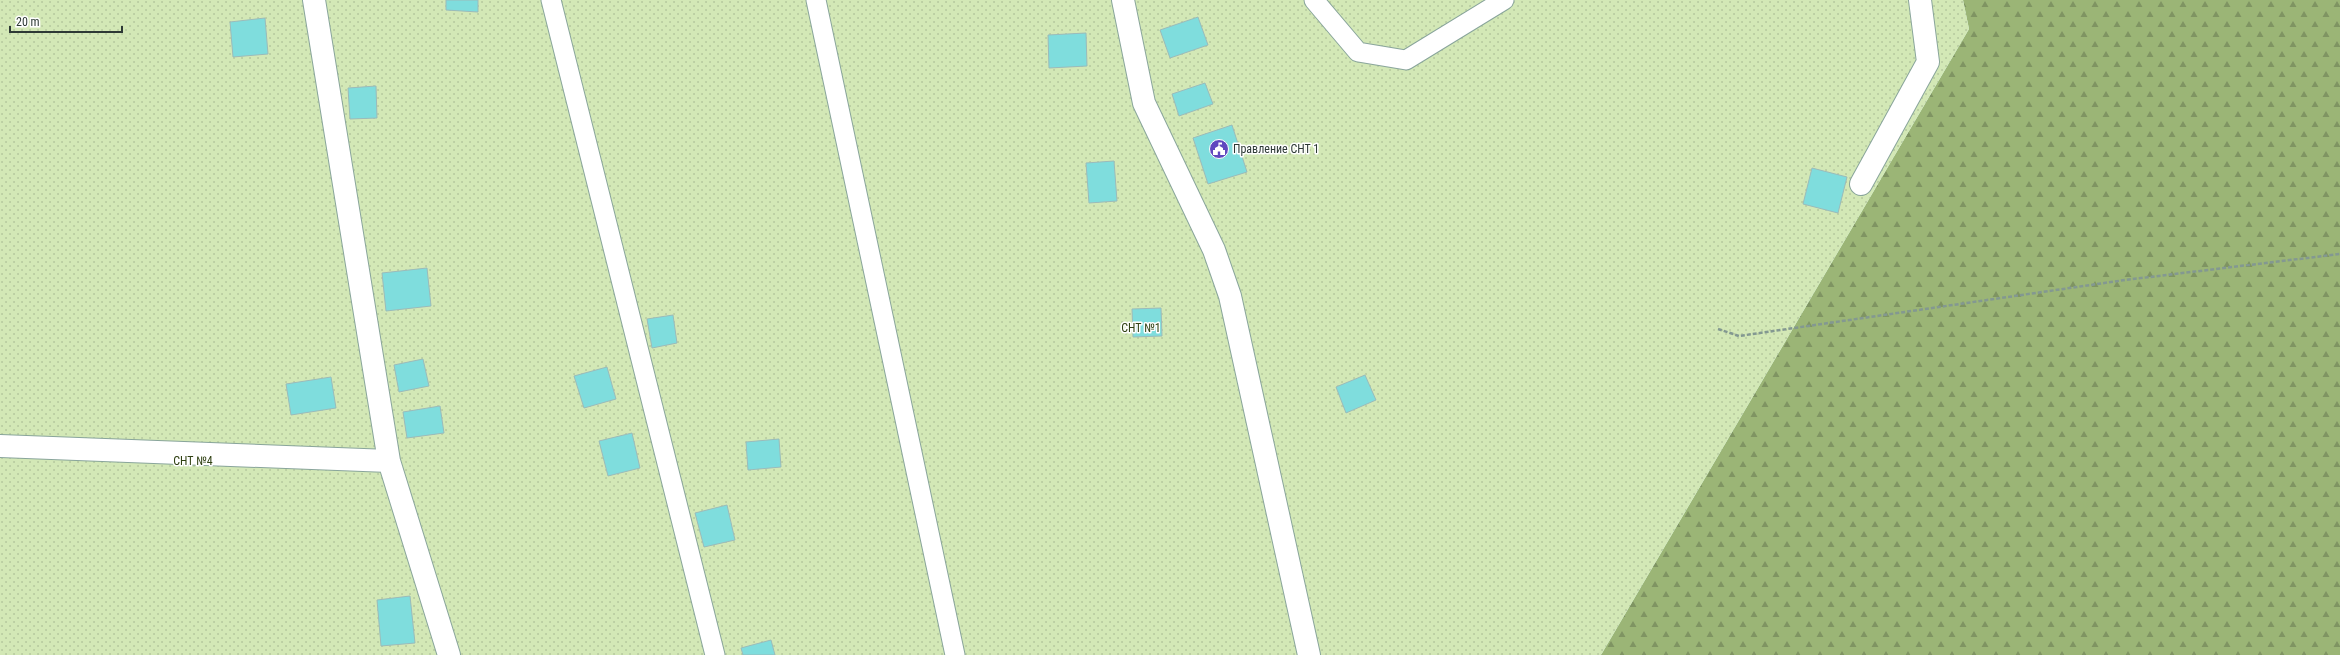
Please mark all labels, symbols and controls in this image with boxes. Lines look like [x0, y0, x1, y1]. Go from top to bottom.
scale bar [10, 8, 122, 34]
text: 20 m [16, 15, 40, 29]
public building icon: Правление СНТ 1 [1208, 138, 1230, 160]
place label: Правление СНТ 1 [1233, 142, 1319, 156]
park label: СНТ №1 [1121, 321, 1161, 335]
park label: СНТ №4 [173, 454, 213, 468]

